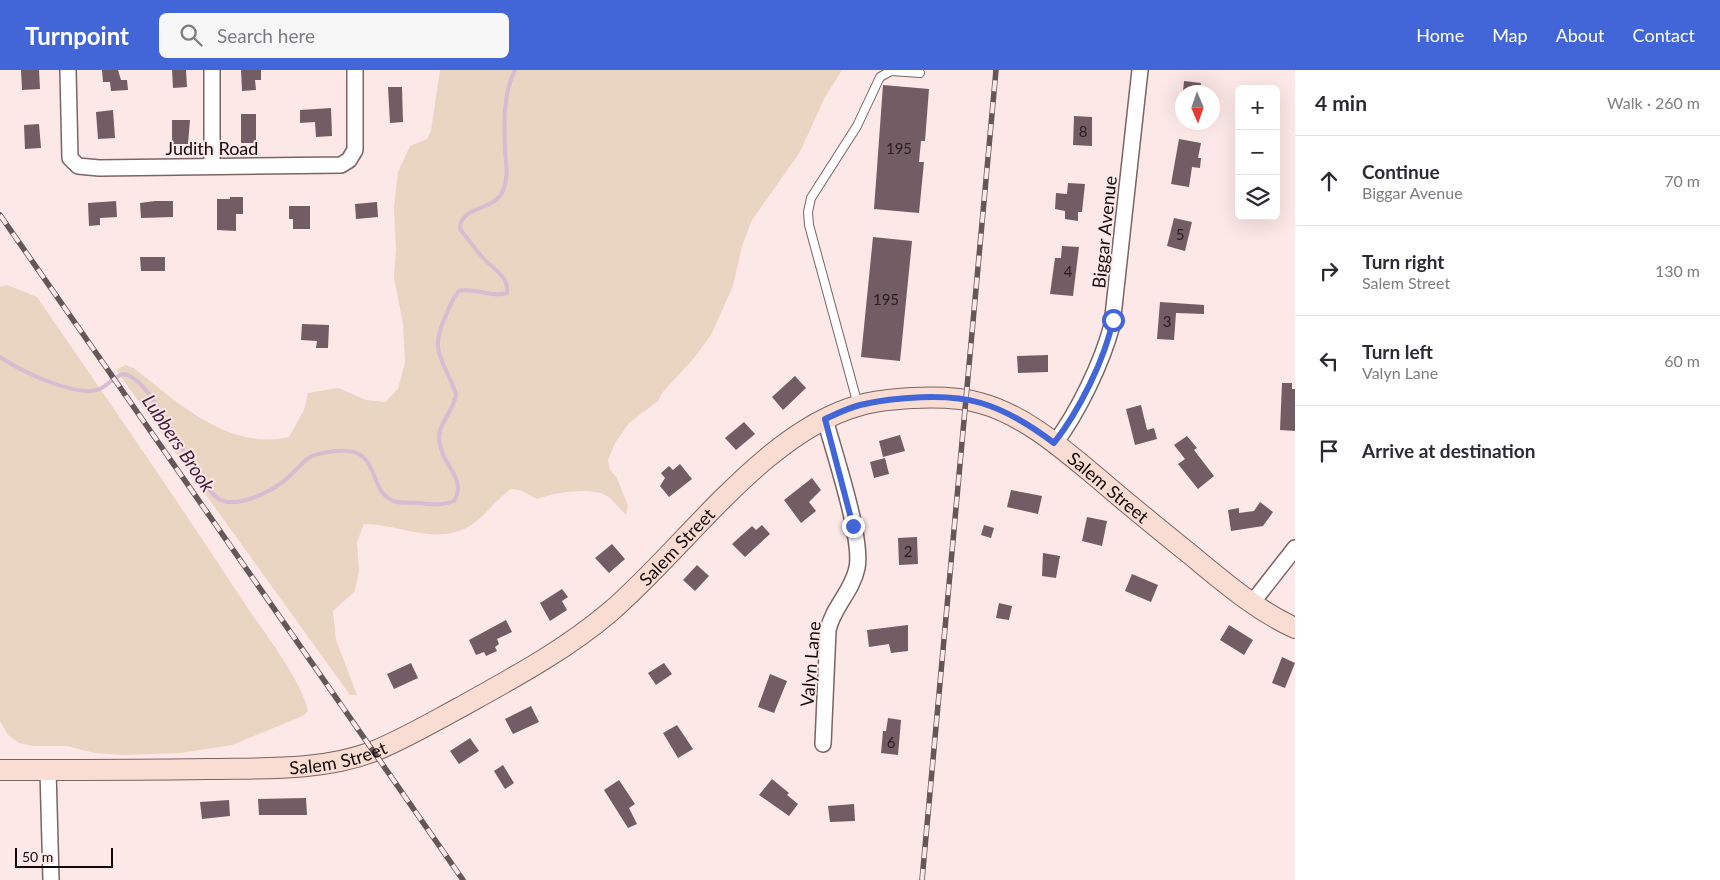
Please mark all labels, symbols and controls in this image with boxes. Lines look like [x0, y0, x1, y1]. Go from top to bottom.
search box [159, 13, 509, 58]
text: Turnpoint [25, 21, 129, 50]
icon: search [177, 21, 205, 49]
text: Search here [217, 24, 315, 47]
text: Home [1416, 24, 1464, 46]
text: Map [1492, 24, 1528, 46]
text: About [1556, 24, 1605, 46]
text: Contact [1633, 24, 1695, 46]
north arrow [1175, 85, 1220, 130]
map controls [1235, 85, 1280, 220]
button: + [1235, 85, 1280, 130]
text: 4 min [1315, 90, 1367, 115]
text: Walk · 260 m [1607, 93, 1700, 112]
house number: 8 [1079, 122, 1087, 140]
button: − [1235, 130, 1280, 175]
street label: Judith Road [166, 137, 258, 159]
house number: 195 [886, 139, 912, 157]
text: Continue [1362, 160, 1440, 183]
icon: ahead [1315, 167, 1343, 195]
text: 70 m [1664, 171, 1700, 190]
street label: Biggar Avenue [1087, 175, 1121, 289]
button: layers [1235, 175, 1280, 220]
text: Biggar Avenue [1362, 183, 1463, 202]
house number: 5 [1176, 225, 1184, 243]
text: Turn right [1362, 250, 1444, 273]
icon: right [1315, 257, 1343, 285]
text: 130 m [1655, 261, 1700, 280]
house number: 4 [1064, 262, 1073, 280]
text: Salem Street [1362, 273, 1450, 292]
house number: 195 [873, 290, 899, 308]
route start [1102, 309, 1125, 332]
house number: 3 [1163, 312, 1171, 330]
text: Turn left [1362, 340, 1433, 363]
icon: left [1315, 347, 1343, 375]
text: 60 m [1664, 351, 1700, 370]
text: Valyn Lane [1362, 363, 1438, 382]
water label: Lubbers Brook [138, 390, 221, 497]
icon: arrive [1315, 437, 1343, 465]
text: Arrive at destination [1362, 439, 1535, 462]
street label: Salem Street [1063, 447, 1154, 528]
street label: Salem Street [634, 503, 719, 590]
route end [842, 515, 865, 538]
house number: 2 [904, 542, 912, 560]
street label: Valyn Lane [795, 620, 825, 708]
house number: 6 [887, 733, 896, 751]
street label: Salem Street [289, 736, 391, 778]
scale bar [15, 845, 112, 868]
text: 50 m [22, 848, 53, 865]

